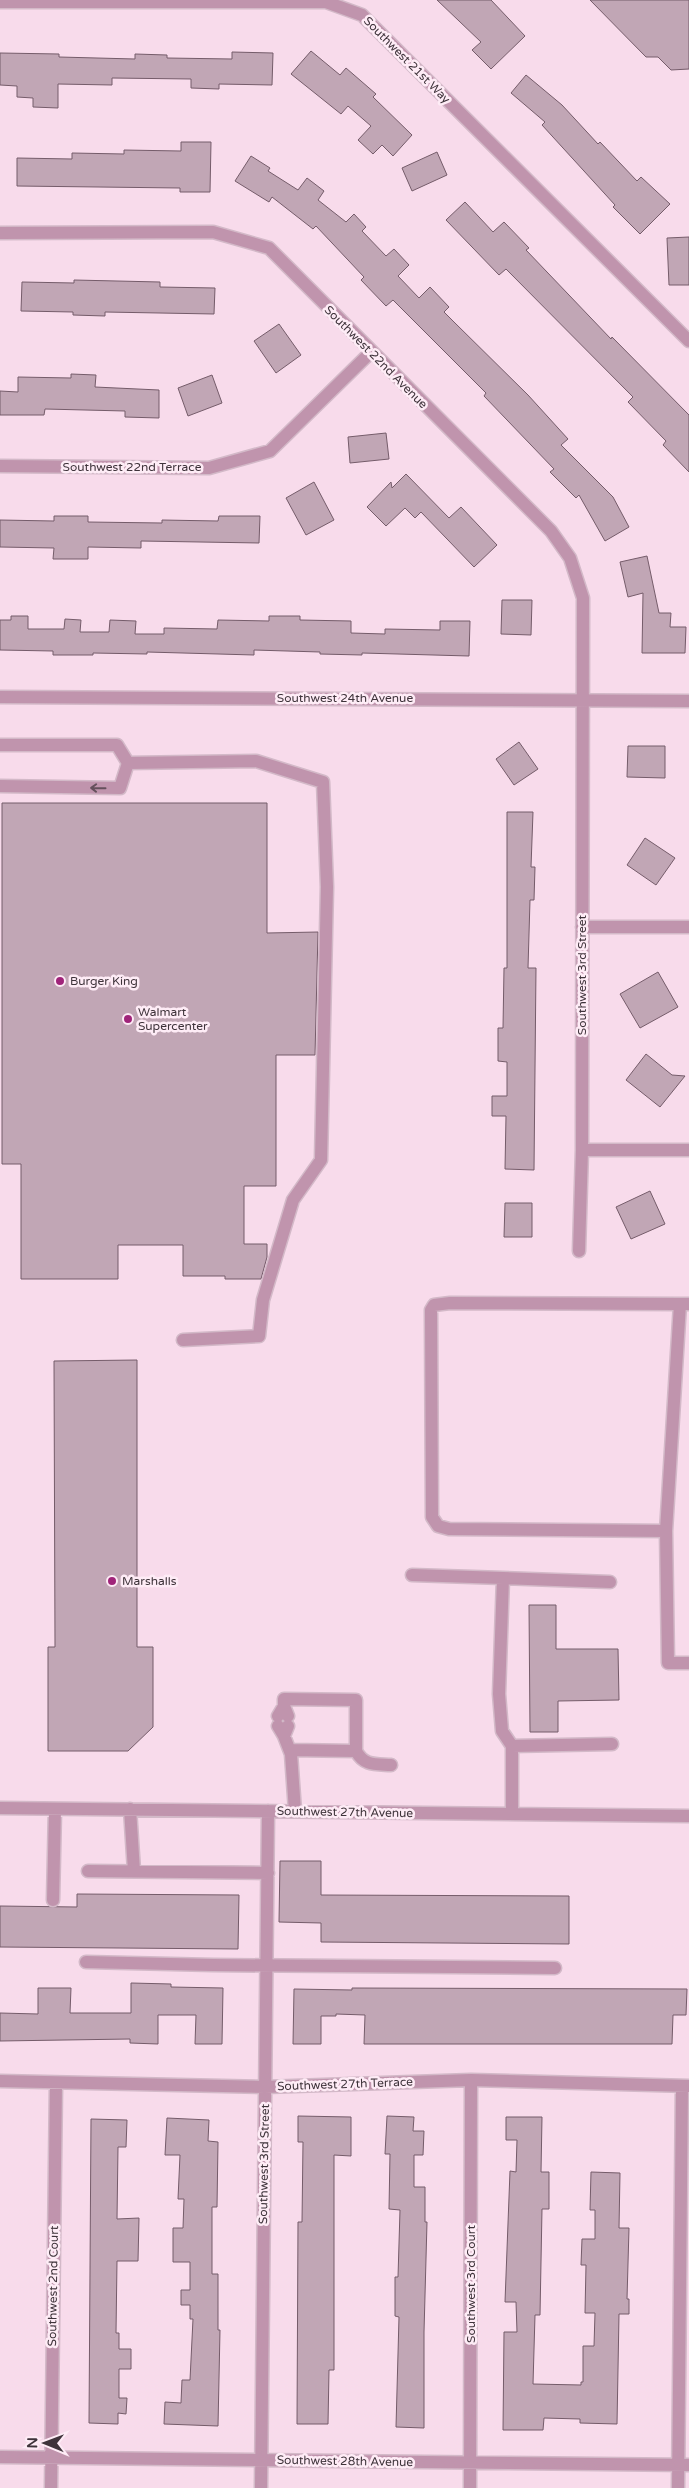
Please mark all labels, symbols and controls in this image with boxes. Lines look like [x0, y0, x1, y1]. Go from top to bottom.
street label: Southwest 21st Way [361, 14, 454, 107]
street label: Southwest 22nd Avenue [322, 303, 430, 411]
street label: Southwest 22nd Terrace [63, 460, 202, 474]
street label: Southwest 24th Avenue [277, 691, 413, 705]
one-way arrow [90, 783, 106, 793]
street label: Southwest 3rd Street [575, 914, 589, 1035]
place label: Burger King [70, 974, 138, 988]
marker: Burger King [54, 975, 66, 987]
place label: Walmart Supercenter [138, 1005, 208, 1033]
marker: Walmart Supercenter [122, 1013, 134, 1025]
place label: Marshalls [122, 1574, 177, 1588]
marker: Marshalls [106, 1575, 118, 1587]
street label: Southwest 27th Avenue [277, 1804, 414, 1820]
street label: Southwest 27th Terrace [277, 2075, 413, 2093]
street label: Southwest 3rd Street [256, 2103, 272, 2224]
street label: Southwest 2nd Court [45, 2225, 61, 2347]
street label: Southwest 3rd Court [464, 2225, 478, 2343]
north arrow [20, 2418, 70, 2468]
text: N [24, 2437, 41, 2449]
street label: Southwest 28th Avenue [277, 2453, 414, 2469]

